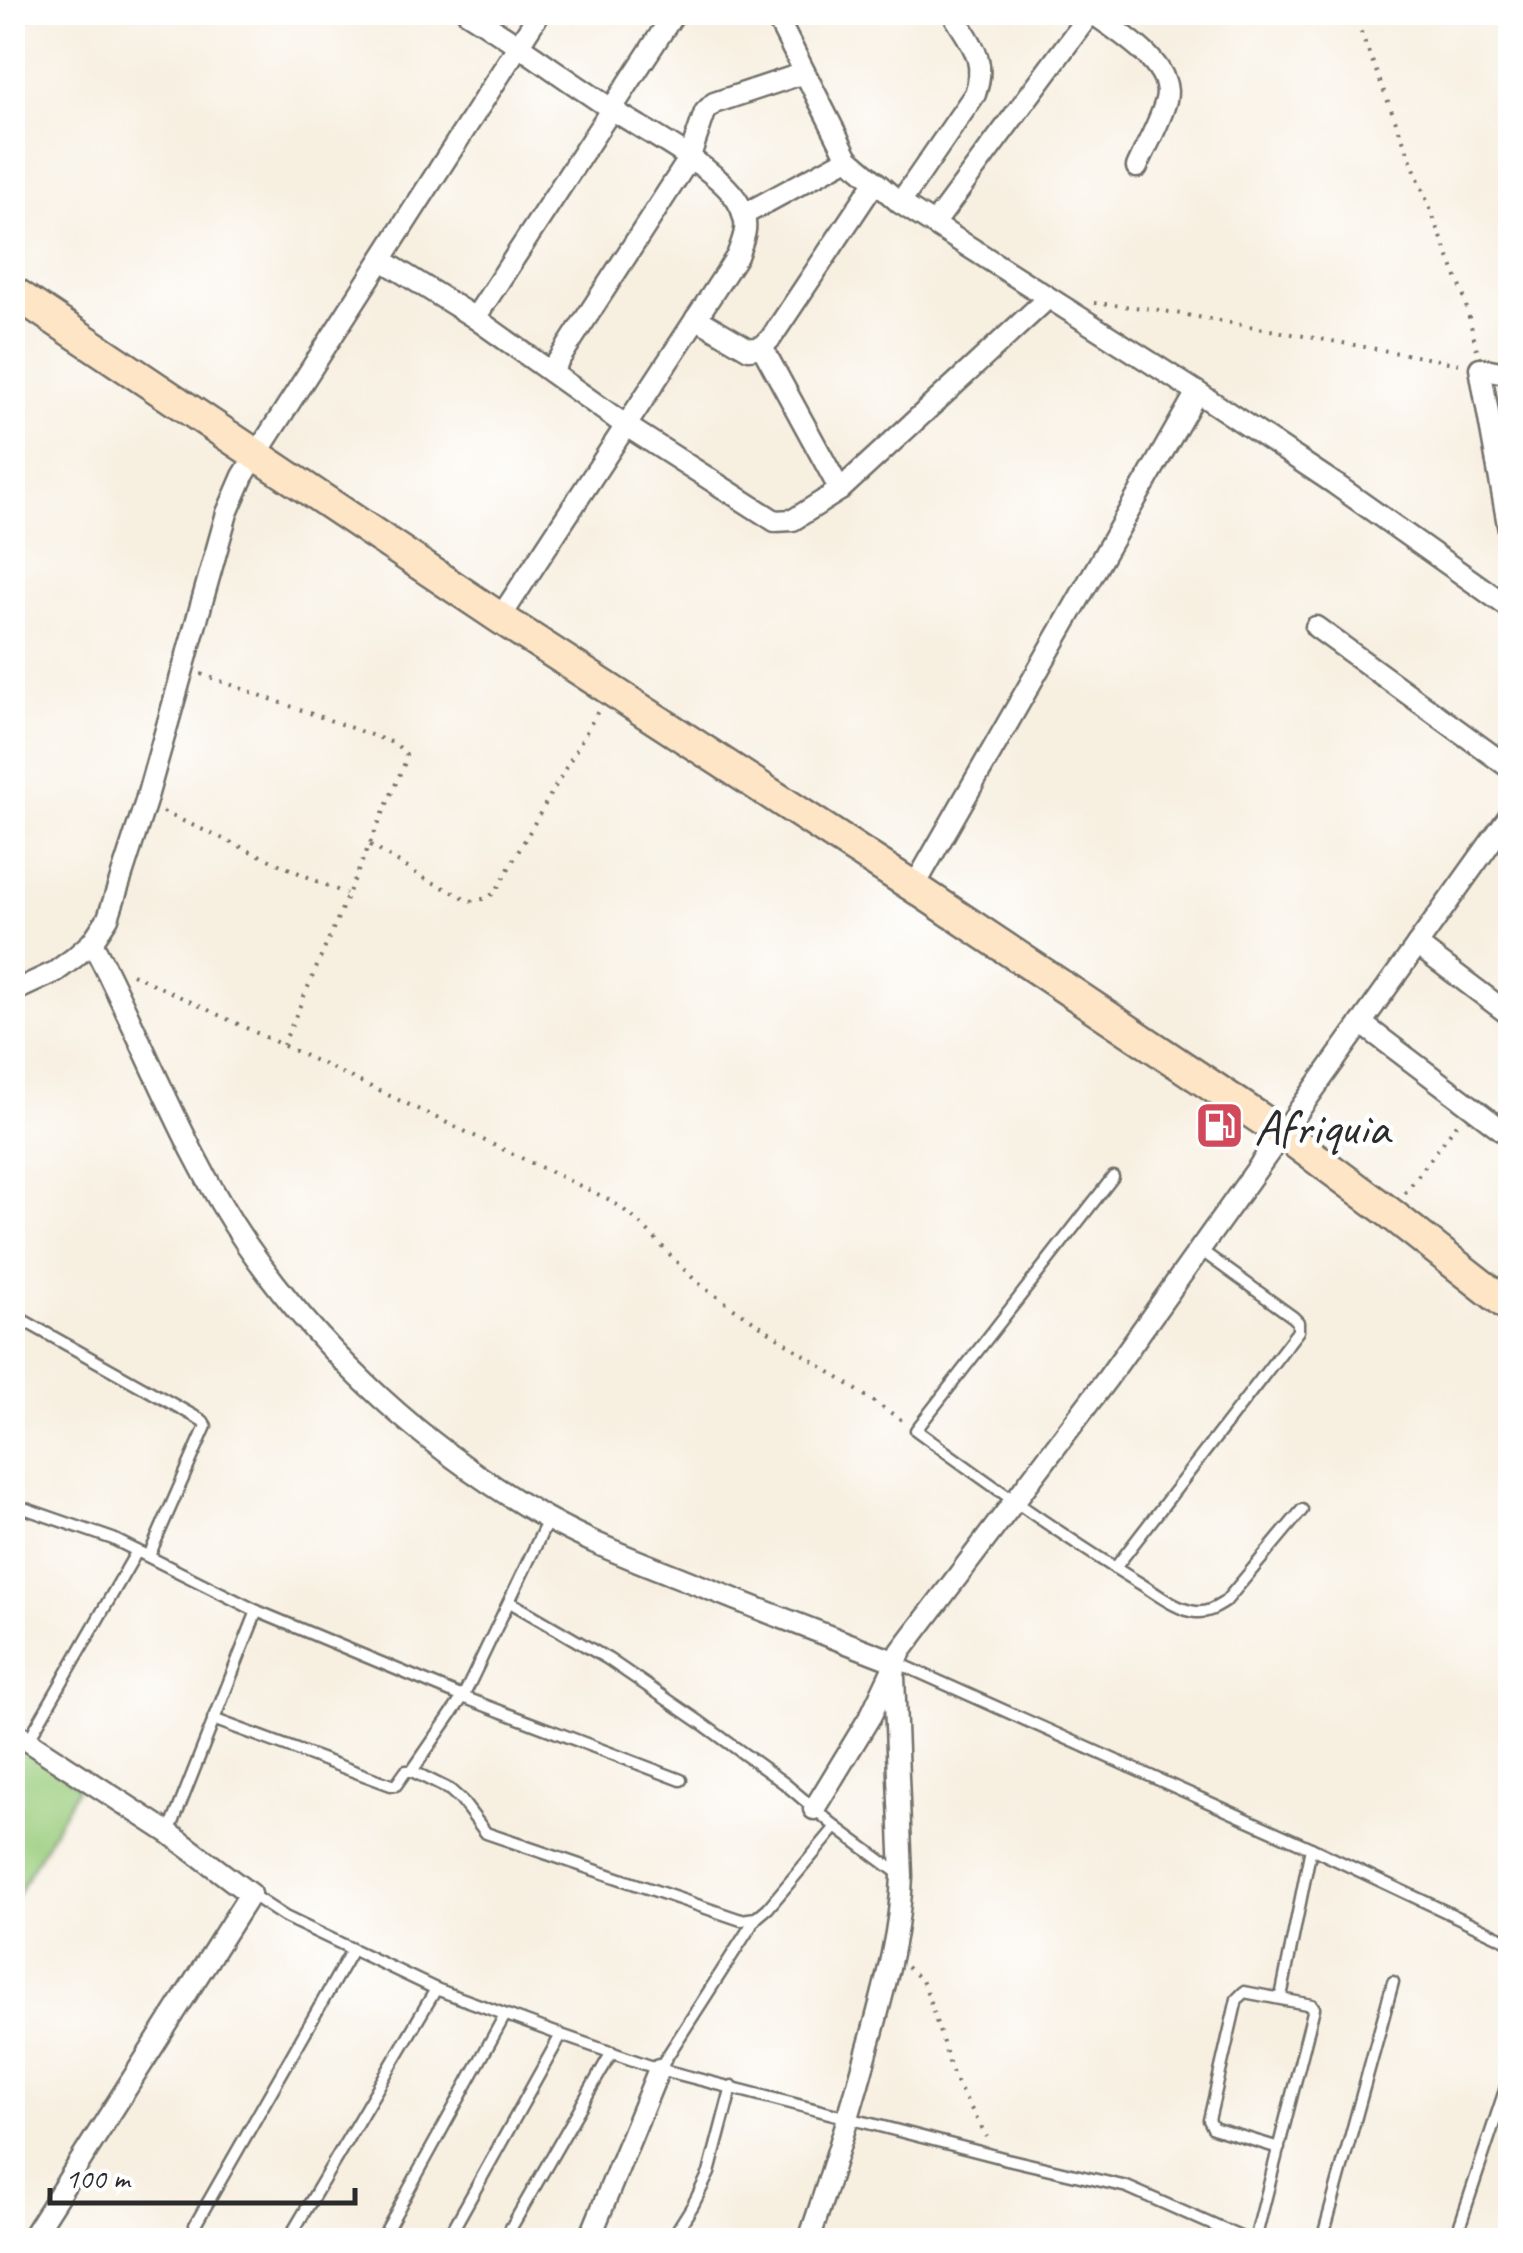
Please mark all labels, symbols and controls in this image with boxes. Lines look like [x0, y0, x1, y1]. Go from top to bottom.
place label: Afriquia [1254, 1096, 1393, 1159]
fuel station icon: Afriquia [1193, 1100, 1245, 1152]
scale bar [50, 2143, 355, 2205]
text: 100 m [65, 2159, 132, 2197]

